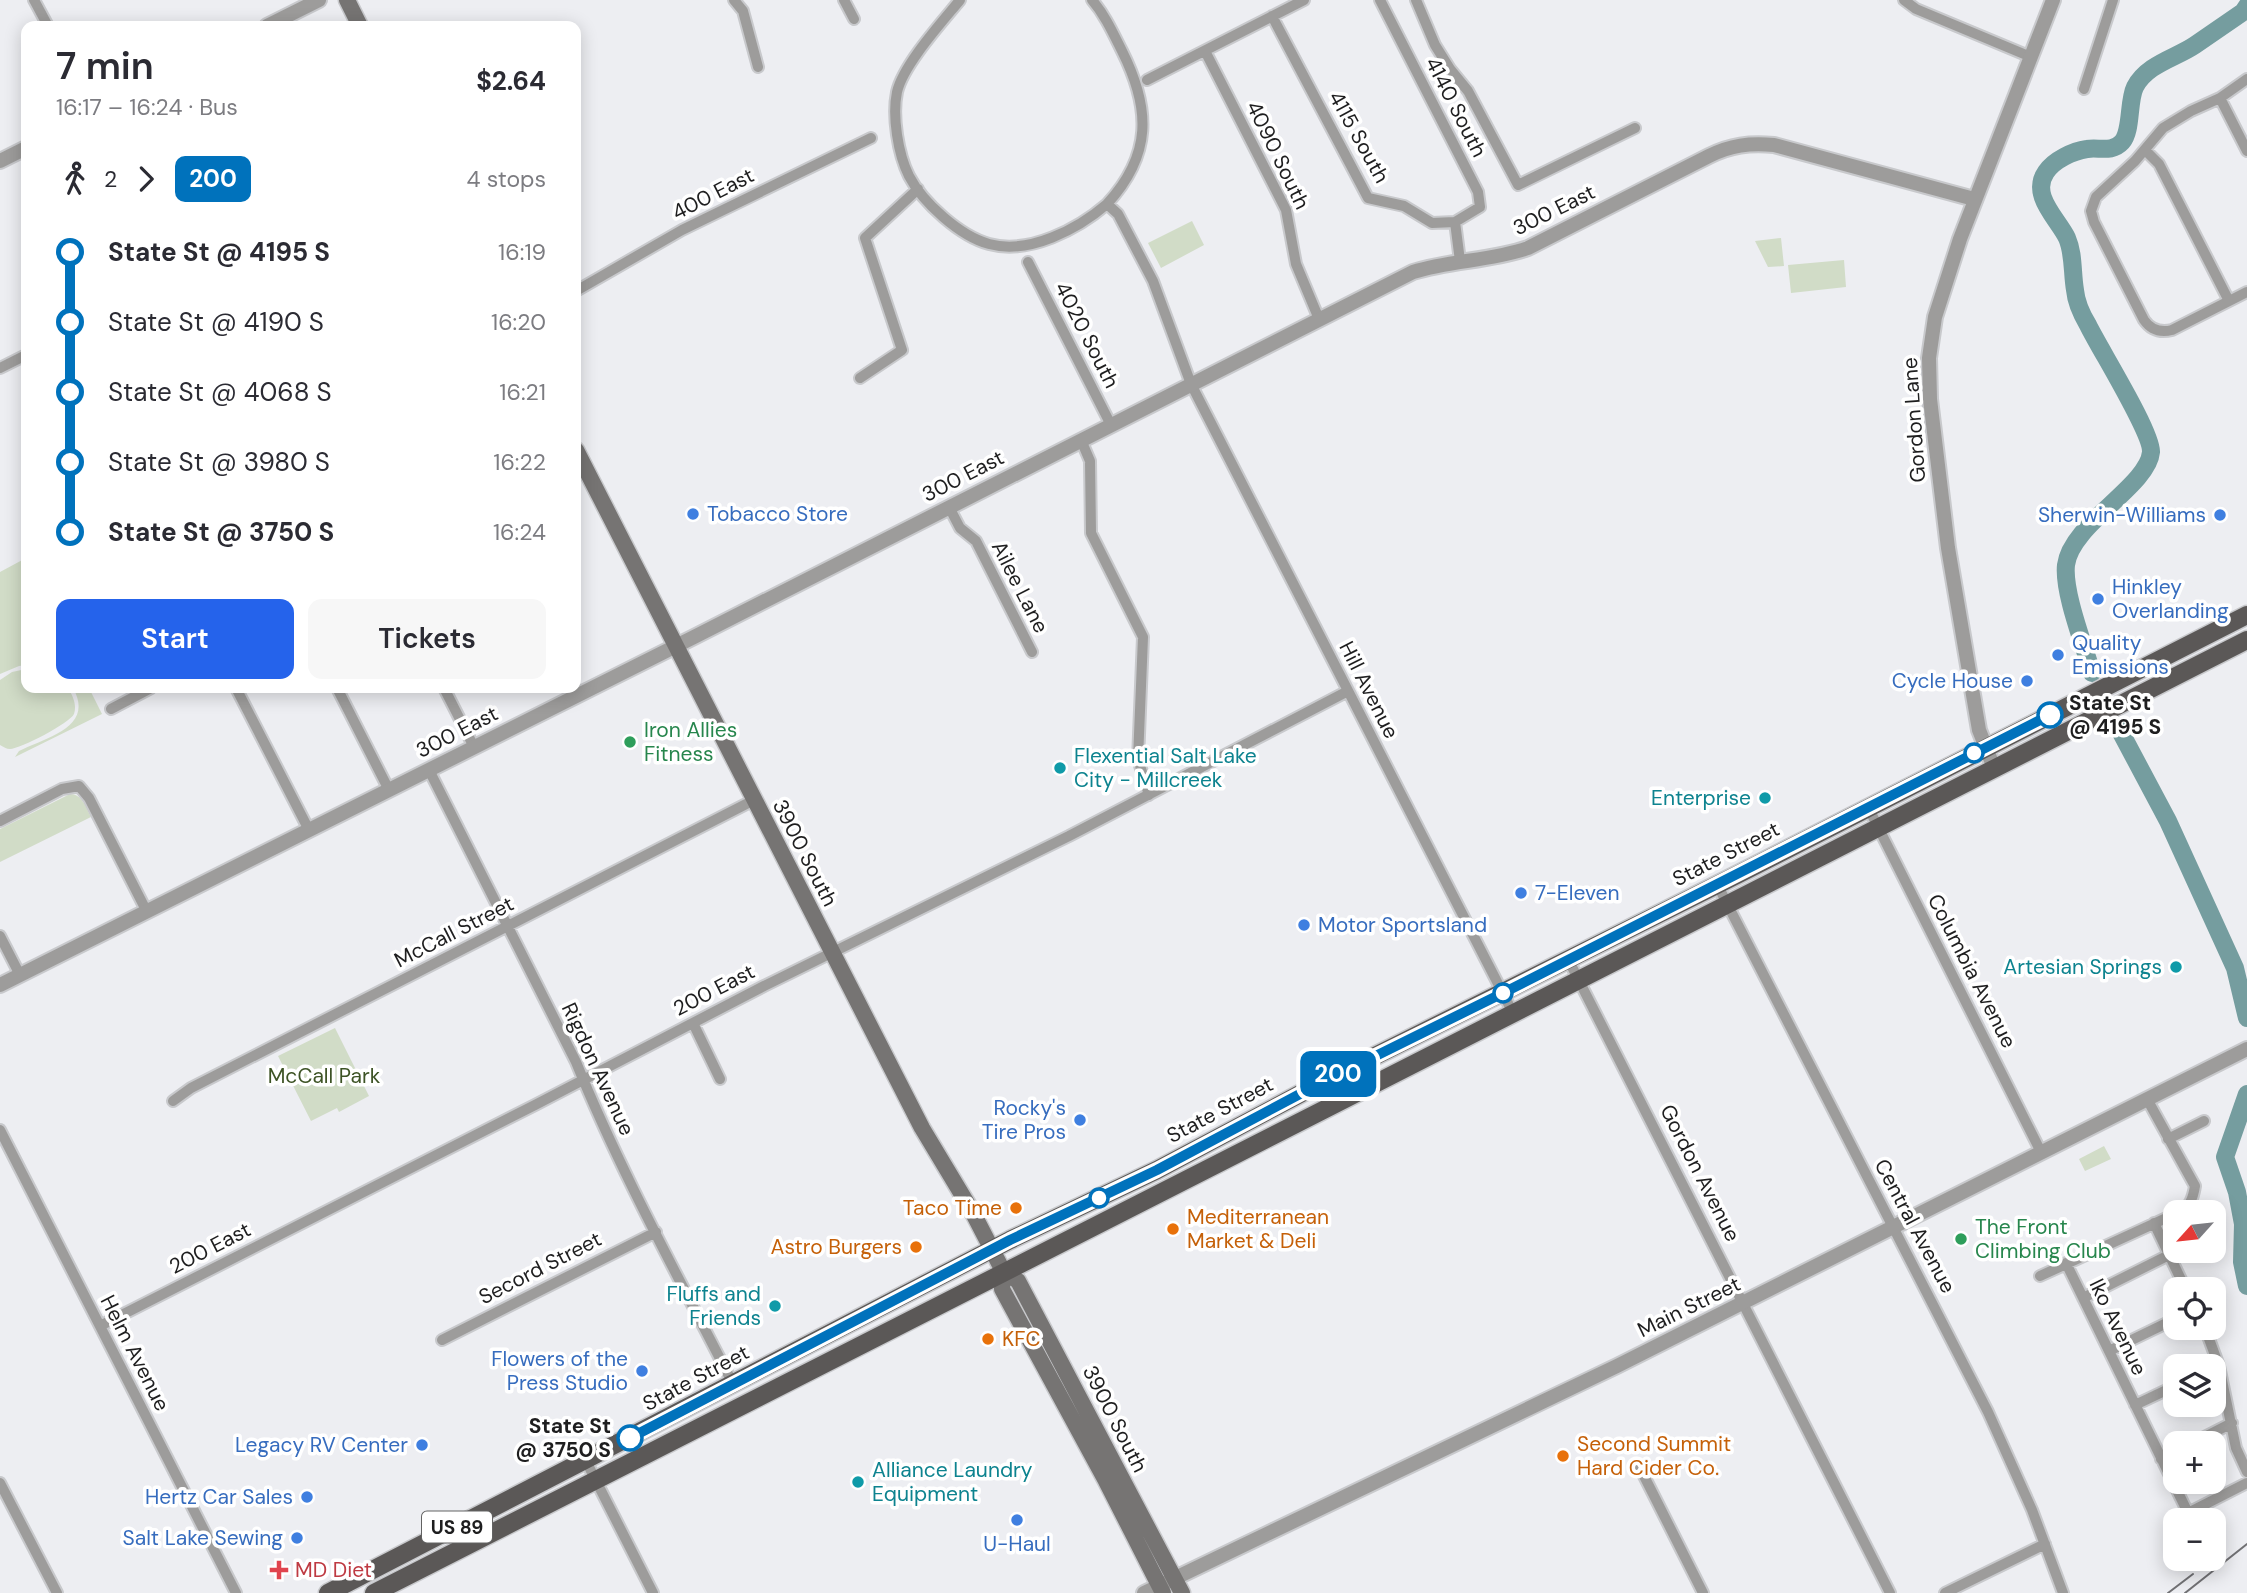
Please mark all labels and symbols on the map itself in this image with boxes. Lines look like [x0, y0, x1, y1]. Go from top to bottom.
street label: 4140 South [1419, 52, 1493, 162]
street label: 4115 South [1322, 86, 1396, 188]
street label: 4090 South [1240, 96, 1316, 214]
street label: 400 East [667, 161, 759, 227]
street label: 300 East [1508, 178, 1600, 242]
street label: 4020 South [1048, 277, 1126, 393]
street label: Gordon Lane [1896, 356, 1932, 484]
street label: 300 East [917, 443, 1009, 509]
place label: Tobacco Store [707, 500, 848, 528]
place label: Sherwin-Williams [2038, 501, 2206, 529]
marker: Tobacco Store [685, 506, 701, 522]
marker: Sherwin-Williams [2212, 507, 2228, 523]
street label: Ailee Lane [985, 536, 1055, 638]
place label: Hinkley Overlanding [2112, 573, 2229, 625]
marker: Hinkley Overlanding [2090, 591, 2106, 607]
place label: Quality Emissions [2072, 629, 2169, 681]
street label: Hill Avenue [1333, 637, 1405, 743]
marker: Quality Emissions [2050, 647, 2066, 663]
place label: Cycle House [1892, 667, 2013, 695]
marker: Cycle House [2019, 673, 2035, 689]
place label: State St @ 4195 S [2069, 689, 2161, 741]
street label: 300 East [411, 699, 503, 765]
marker: State St @ 4195 S [2037, 702, 2063, 728]
place label: Iron Allies Fitness [644, 716, 737, 768]
marker: Iron Allies Fitness [622, 734, 638, 750]
place label: Flexential Salt Lake City - Millcreek [1074, 742, 1257, 794]
unlabelled marker [1964, 743, 1984, 763]
marker: Flexential Salt Lake City - Millcreek [1052, 760, 1068, 776]
place label: Enterprise [1651, 784, 1751, 812]
marker: Enterprise [1757, 790, 1773, 806]
street label: 3900 South [766, 795, 844, 911]
street label: State Street [1668, 815, 1784, 893]
place label: 7-Eleven [1535, 879, 1619, 907]
marker: 7-Eleven [1513, 885, 1529, 901]
street label: Columbia Avenue [1921, 889, 2023, 1053]
street label: McCall Street [389, 890, 519, 974]
place label: Motor Sportsland [1318, 911, 1487, 939]
marker: Motor Sportsland [1296, 917, 1312, 933]
place label: Artesian Springs [2003, 953, 2162, 981]
street label: 200 East [669, 958, 759, 1022]
marker: Artesian Springs [2168, 959, 2184, 975]
unlabelled marker [1493, 983, 1513, 1003]
street label: Rigdon Avenue [555, 998, 641, 1140]
line badge: 200 [1298, 1051, 1378, 1097]
park label: McCall Park [268, 1062, 381, 1090]
street label: State Street [1162, 1070, 1278, 1150]
place label: Rocky's Tire Pros [982, 1094, 1066, 1146]
street label: Gordon Avenue [1653, 1100, 1747, 1246]
marker: Rocky's Tire Pros [1072, 1112, 1088, 1128]
street label: Central Avenue [1868, 1154, 1962, 1298]
unlabelled marker [1089, 1188, 1109, 1208]
place label: Taco Time [903, 1194, 1002, 1222]
marker: Taco Time [1008, 1200, 1024, 1216]
north arrow [2163, 1200, 2226, 1264]
place label: Mediterranean Market & Deli [1187, 1203, 1329, 1255]
place label: The Front Climbing Club [1975, 1213, 2111, 1265]
street label: 200 East [165, 1216, 255, 1280]
marker: Mediterranean Market & Deli [1165, 1221, 1181, 1237]
street label: Secord Street [474, 1225, 606, 1311]
marker: The Front Climbing Club [1953, 1231, 1969, 1247]
place label: Astro Burgers [771, 1233, 902, 1261]
marker: Astro Burgers [908, 1239, 924, 1255]
street label: Main Street [1633, 1270, 1745, 1344]
street label: Iko Avenue [2083, 1274, 2153, 1380]
place label: Fluffs and Friends [666, 1280, 761, 1332]
street label: Helm Avenue [94, 1290, 176, 1416]
marker: Fluffs and Friends [767, 1298, 783, 1314]
place label: KFC [1002, 1325, 1041, 1353]
marker: KFC [980, 1331, 996, 1347]
street label: State Street [638, 1338, 754, 1418]
place label: Flowers of the Press Studio [491, 1345, 628, 1397]
street label: 3900 South [1076, 1361, 1154, 1477]
marker: Flowers of the Press Studio [634, 1363, 650, 1379]
place label: State St @ 3750 S [515, 1412, 611, 1464]
marker: State St @ 3750 S [617, 1425, 643, 1451]
place label: Second Summit Hard Cider Co. [1577, 1430, 1731, 1482]
place label: Legacy RV Center [235, 1431, 408, 1459]
marker: Legacy RV Center [414, 1437, 430, 1453]
marker: Second Summit Hard Cider Co. [1555, 1448, 1571, 1464]
place label: Alliance Laundry Equipment [872, 1456, 1033, 1508]
marker: Alliance Laundry Equipment [850, 1474, 866, 1490]
place label: Hertz Car Sales [145, 1483, 293, 1511]
marker: Hertz Car Sales [299, 1489, 315, 1505]
road number: US 89 [422, 1512, 492, 1542]
marker: U-Haul [1009, 1512, 1025, 1528]
place label: Salt Lake Sewing [123, 1524, 283, 1552]
marker: Salt Lake Sewing [289, 1530, 305, 1546]
place label: U-Haul [983, 1530, 1051, 1558]
place label: MD Diet [295, 1556, 372, 1584]
marker: MD Diet [269, 1560, 289, 1580]

